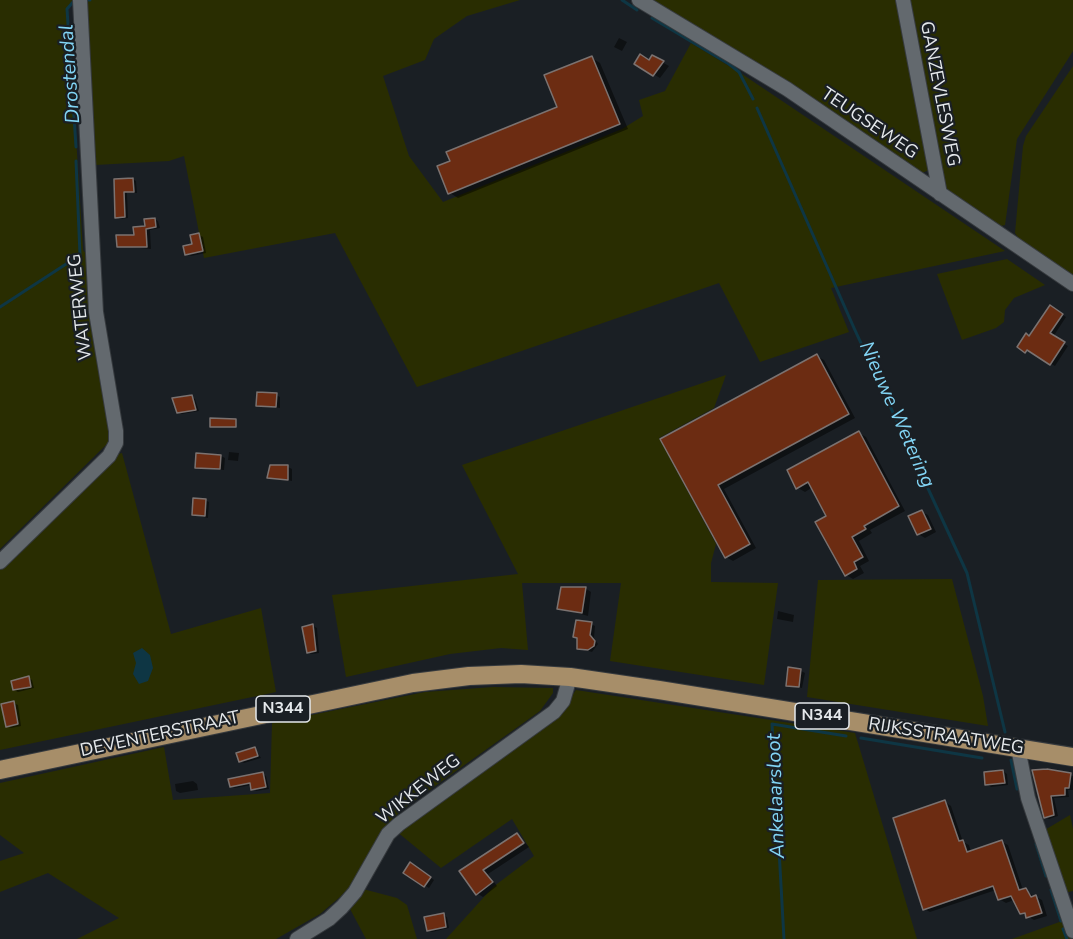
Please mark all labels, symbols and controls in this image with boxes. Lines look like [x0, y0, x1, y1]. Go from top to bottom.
street label: GANZEVLESWEG [914, 20, 964, 168]
water label: Drostendal [56, 23, 86, 125]
street label: TEUGSEWEG [816, 84, 922, 164]
street label: WATERWEG [65, 253, 97, 361]
water label: Nieuwe Wetering [853, 338, 939, 492]
road number: N344 [256, 696, 310, 722]
road number: N344 [795, 703, 849, 729]
street label: DEVENTERSTRAAT [78, 708, 242, 762]
street label: RIJKSSTRAATWEG [867, 714, 1025, 760]
water label: Ankelaarsloot [763, 733, 791, 859]
street label: WIKKEWEG [373, 751, 465, 829]

